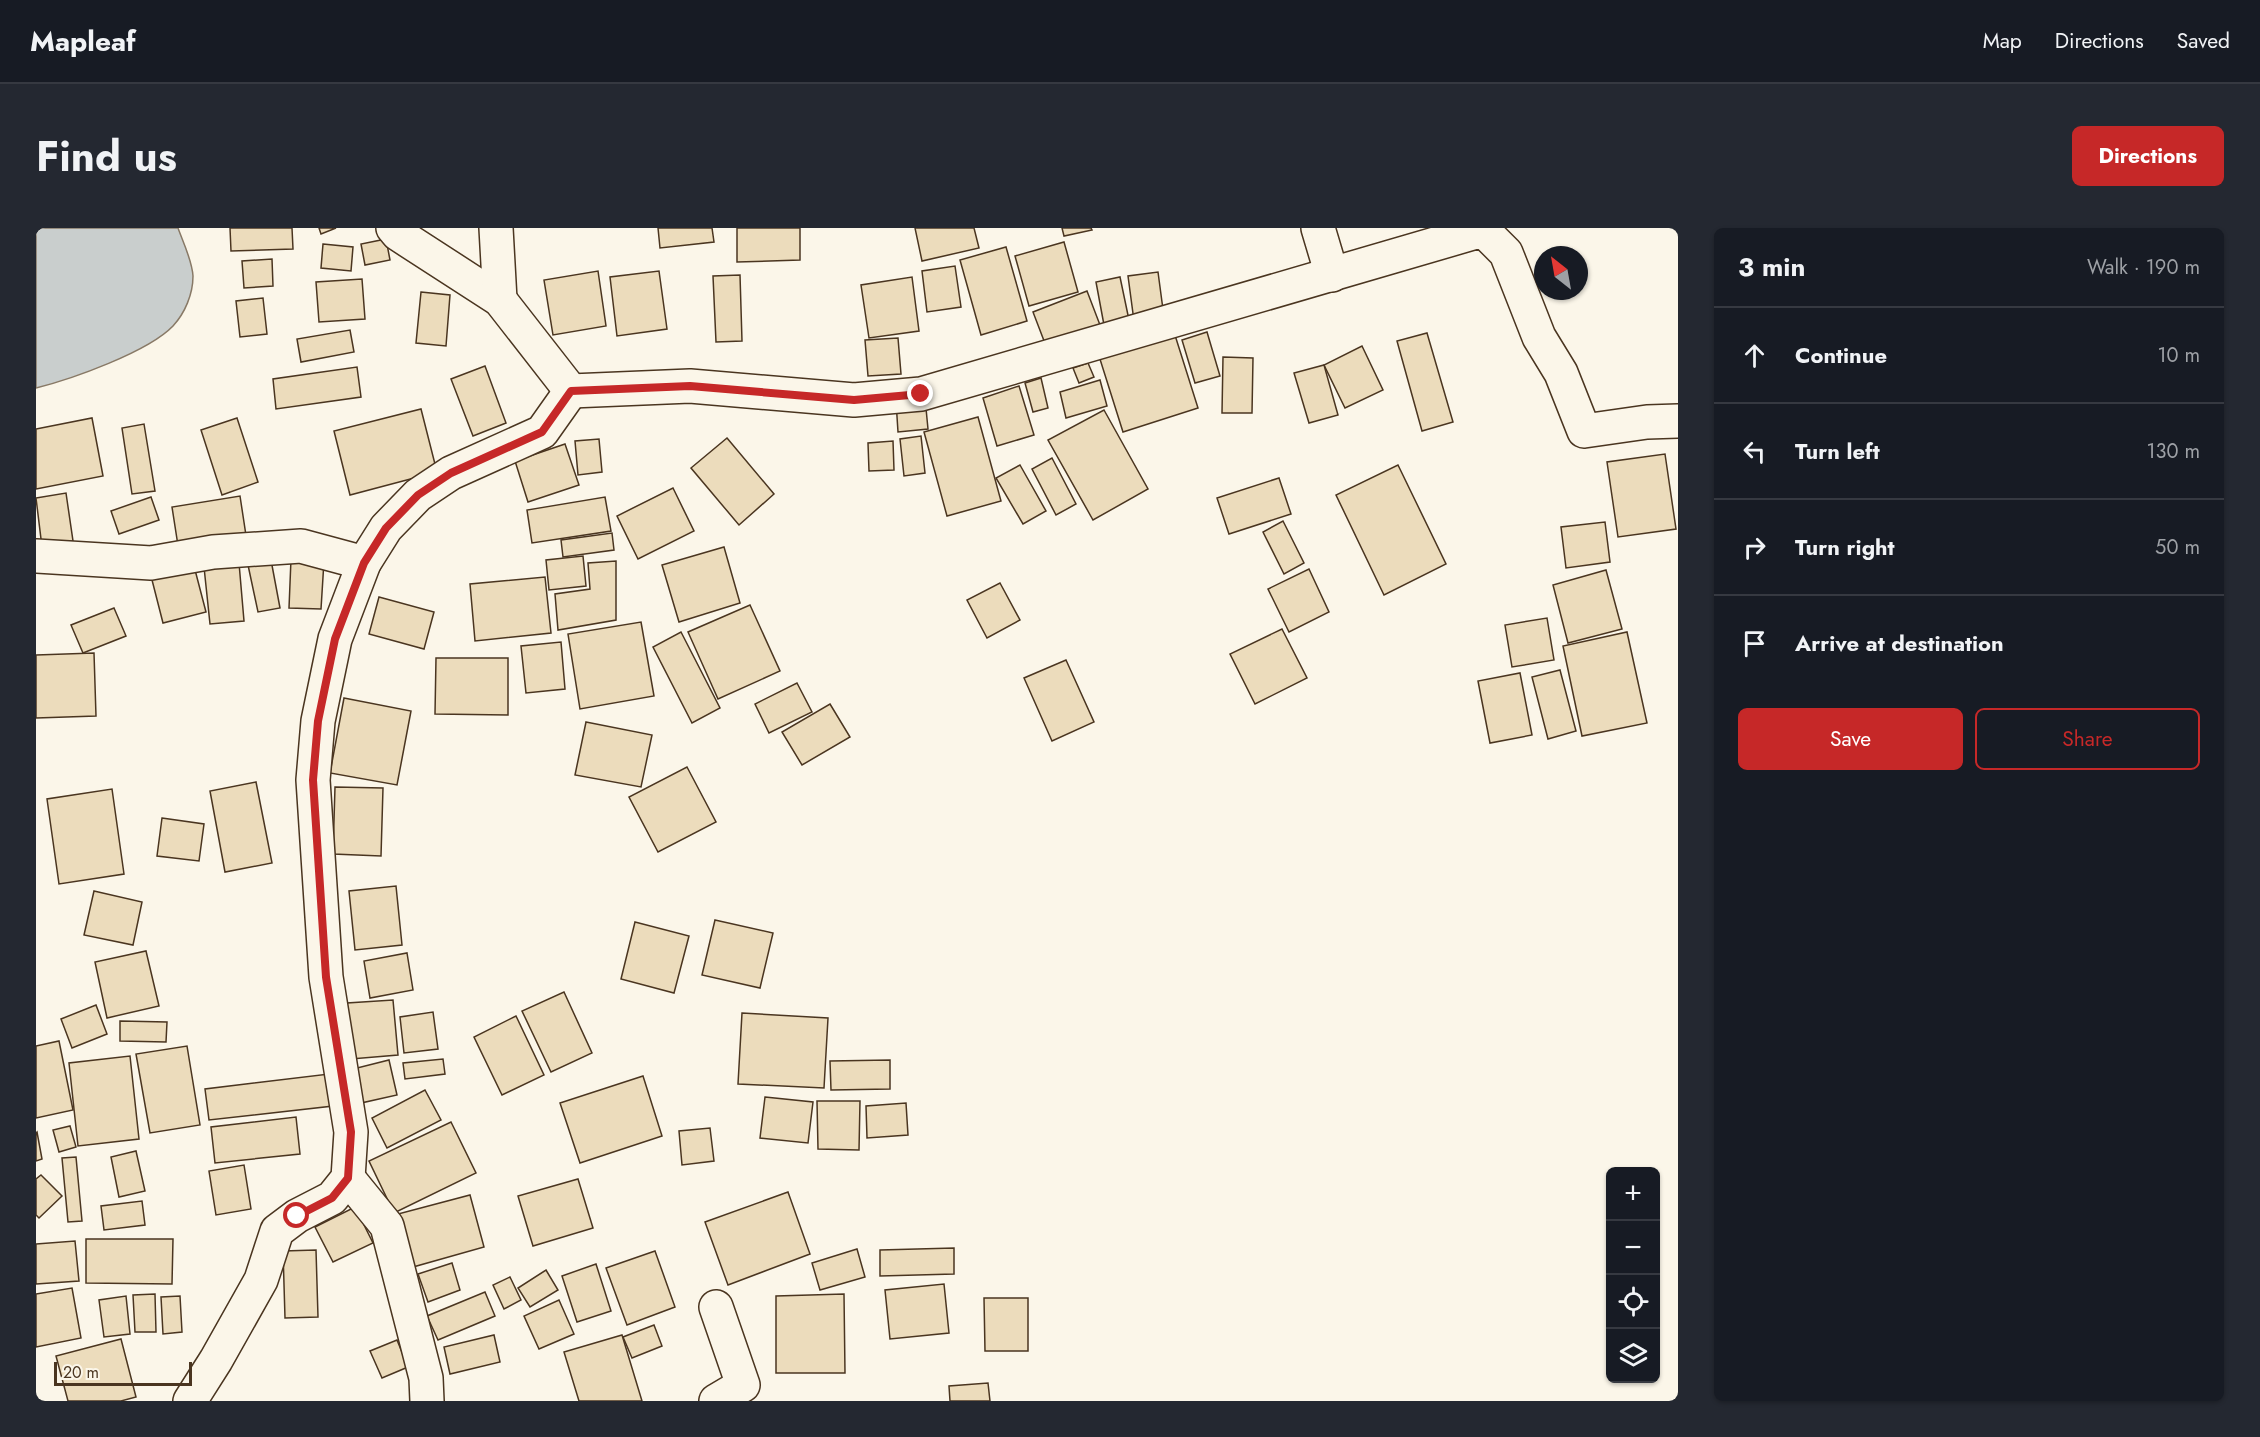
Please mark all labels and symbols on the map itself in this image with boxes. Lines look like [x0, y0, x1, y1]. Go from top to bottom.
north arrow [1534, 246, 1588, 300]
route end [907, 380, 933, 406]
route start [283, 1202, 309, 1228]
scale bar [54, 1359, 192, 1386]

